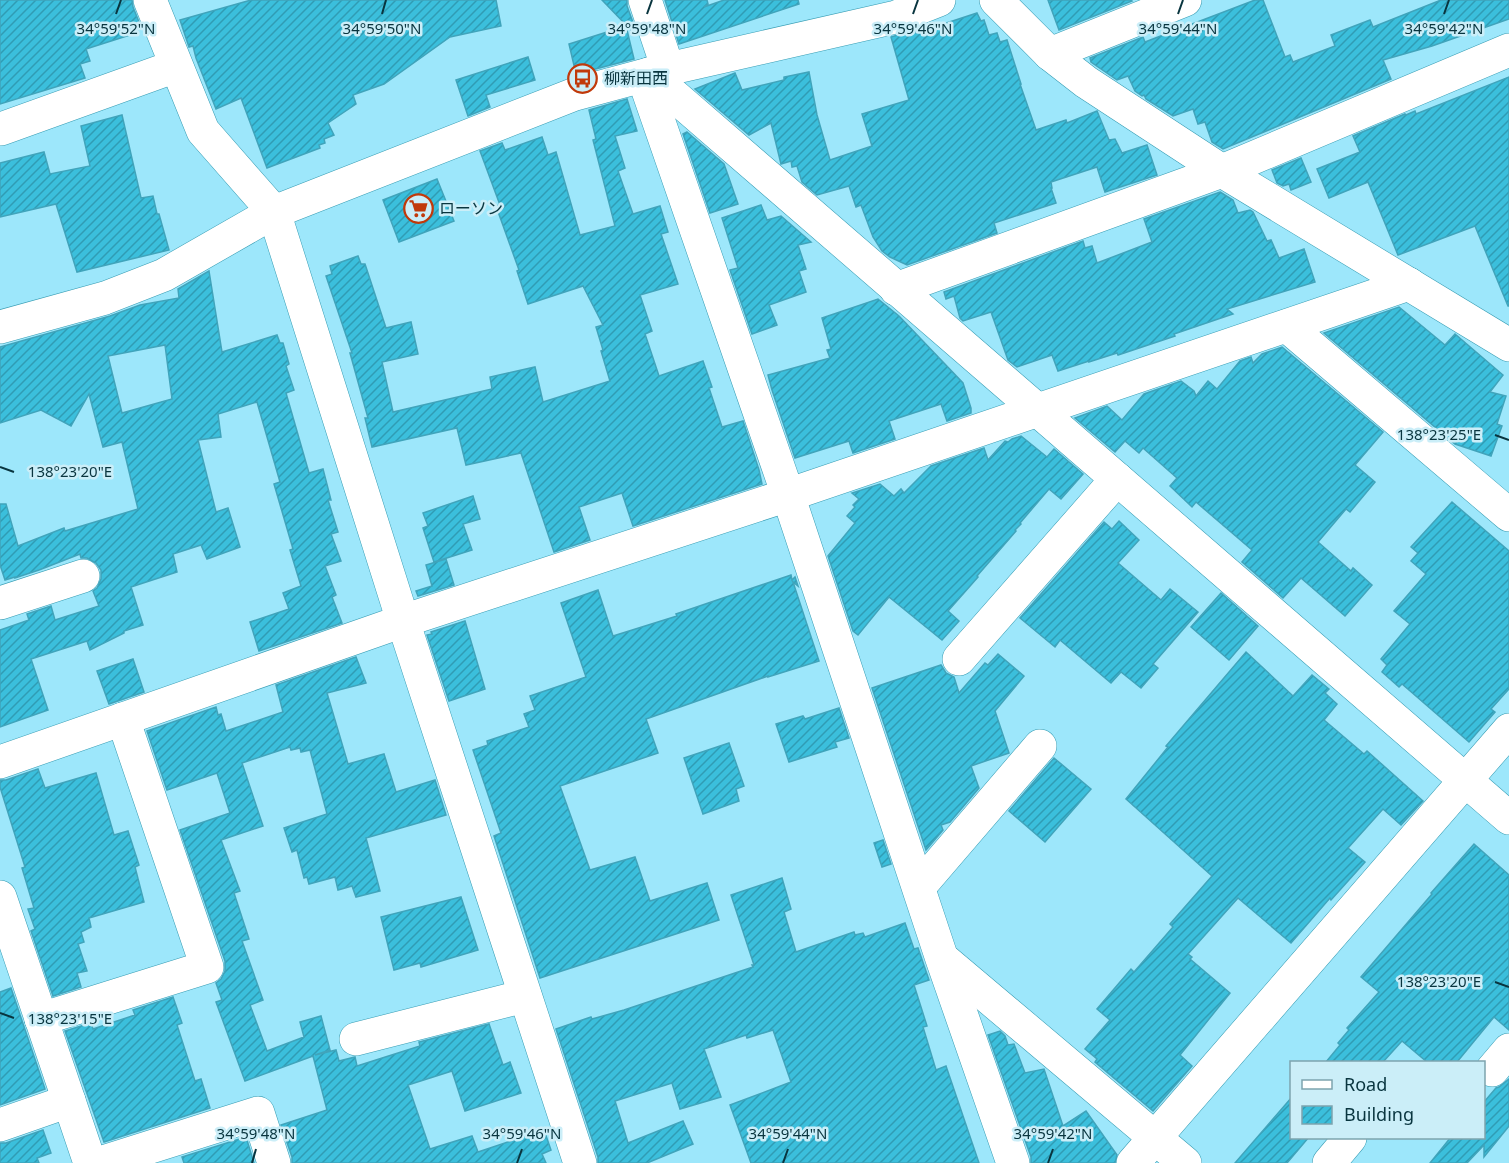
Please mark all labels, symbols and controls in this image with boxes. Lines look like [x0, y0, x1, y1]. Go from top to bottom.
text: 34°59'52"N [77, 18, 155, 38]
text: 34°59'50"N [343, 18, 421, 38]
text: 34°59'48"N [608, 18, 686, 38]
text: 34°59'46"N [874, 18, 952, 38]
text: 34°59'44"N [1139, 18, 1217, 38]
text: 34°59'42"N [1405, 18, 1483, 38]
bus stop icon: 柳新田西 [567, 62, 599, 94]
place label: 柳新田西 [604, 67, 668, 89]
supermarket icon: ローソン [402, 192, 434, 224]
place label: ローソン [439, 197, 503, 219]
text: 138°23'25"E [1397, 424, 1481, 444]
text: 138°23'20"E [28, 461, 112, 481]
text: 138°23'20"E [1397, 971, 1481, 991]
text: 138°23'15"E [28, 1008, 112, 1028]
legend [1290, 1061, 1485, 1139]
text: Road [1344, 1072, 1387, 1096]
text: Building [1344, 1102, 1414, 1126]
text: 34°59'48"N [217, 1123, 295, 1143]
text: 34°59'46"N [483, 1123, 561, 1143]
text: 34°59'44"N [749, 1123, 827, 1143]
text: 34°59'42"N [1014, 1123, 1092, 1143]

